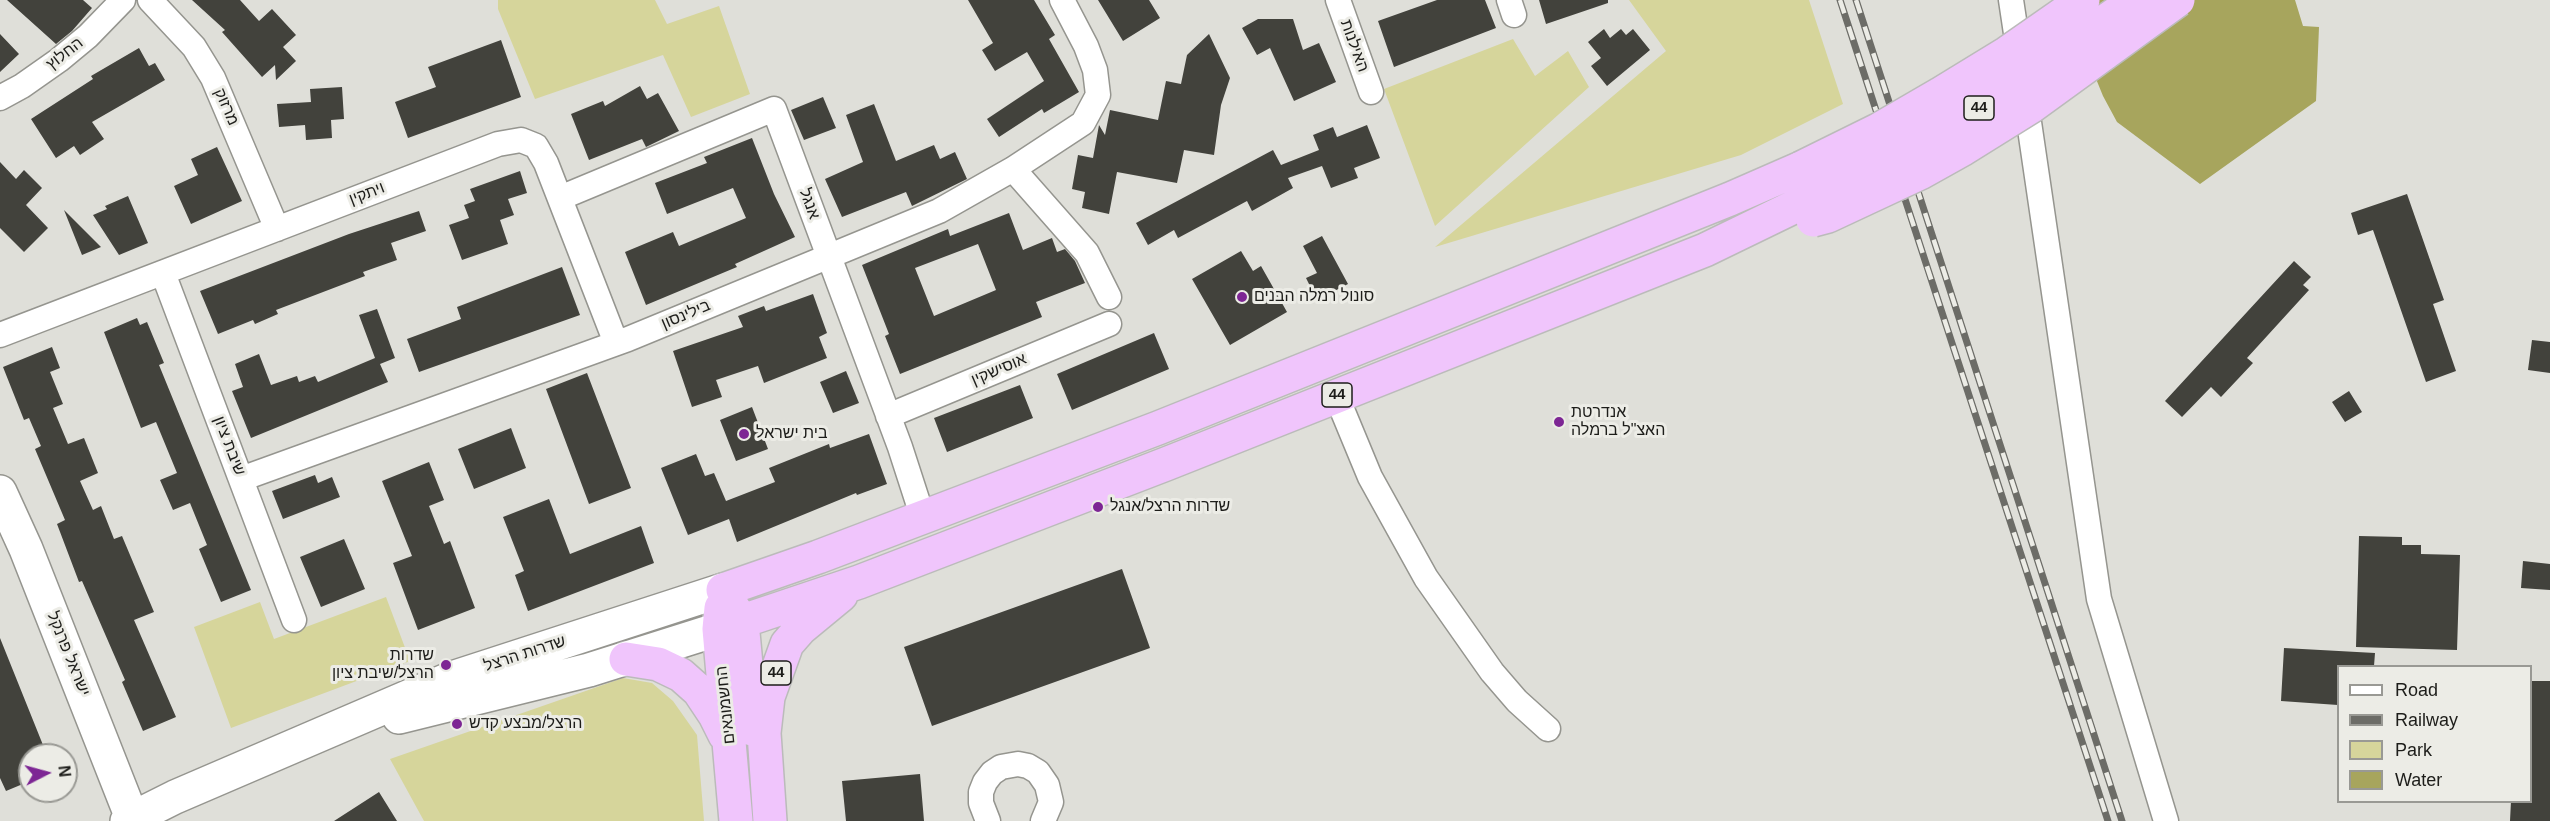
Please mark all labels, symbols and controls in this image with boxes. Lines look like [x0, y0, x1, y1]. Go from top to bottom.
street label: האילנות [1336, 17, 1372, 75]
street label: החלוץ [43, 34, 87, 74]
street label: מרזוק [209, 85, 243, 129]
road number: 44 [1964, 96, 1994, 120]
street label: ויתקין [347, 179, 387, 209]
street label: אנגל [795, 186, 823, 222]
place label: סונול רמלה הבנים [1254, 287, 1374, 307]
marker: סונול רמלה הבנים [1235, 290, 1249, 304]
street label: בילינסון [659, 296, 713, 334]
street label: אוסישקין [968, 350, 1030, 390]
road number: 44 [1322, 383, 1352, 407]
place label: אנדרטת האצ"ל ברמלה [1571, 403, 1665, 441]
street label: שיבת ציון [209, 414, 249, 478]
marker: אנדרטת האצ"ל ברמלה [1552, 415, 1566, 429]
place label: בית ישראל [756, 424, 827, 444]
marker: בית ישראל [737, 427, 751, 441]
place label: שדרות הרצל/אנגל [1110, 497, 1230, 517]
marker: שדרות הרצל/אנגל [1091, 500, 1105, 514]
street label: ישראל פרנקל [42, 609, 94, 699]
street label: שדרות הרצל [482, 632, 568, 676]
place label: שדרות הרצל/שיבת ציון [332, 646, 434, 684]
marker: שדרות הרצל/שיבת ציון [439, 658, 453, 672]
road number: 44 [761, 661, 791, 685]
street label: החשמונאים [712, 665, 740, 745]
legend [2337, 665, 2532, 803]
text: Road [2395, 680, 2438, 700]
text: Railway [2395, 710, 2458, 730]
place label: הרצל/מבצע קדש [469, 714, 582, 734]
marker: הרצל/מבצע קדש [450, 717, 464, 731]
text: Park [2395, 740, 2432, 760]
north arrow [18, 743, 78, 803]
text: N [55, 765, 73, 778]
text: Water [2395, 770, 2442, 790]

